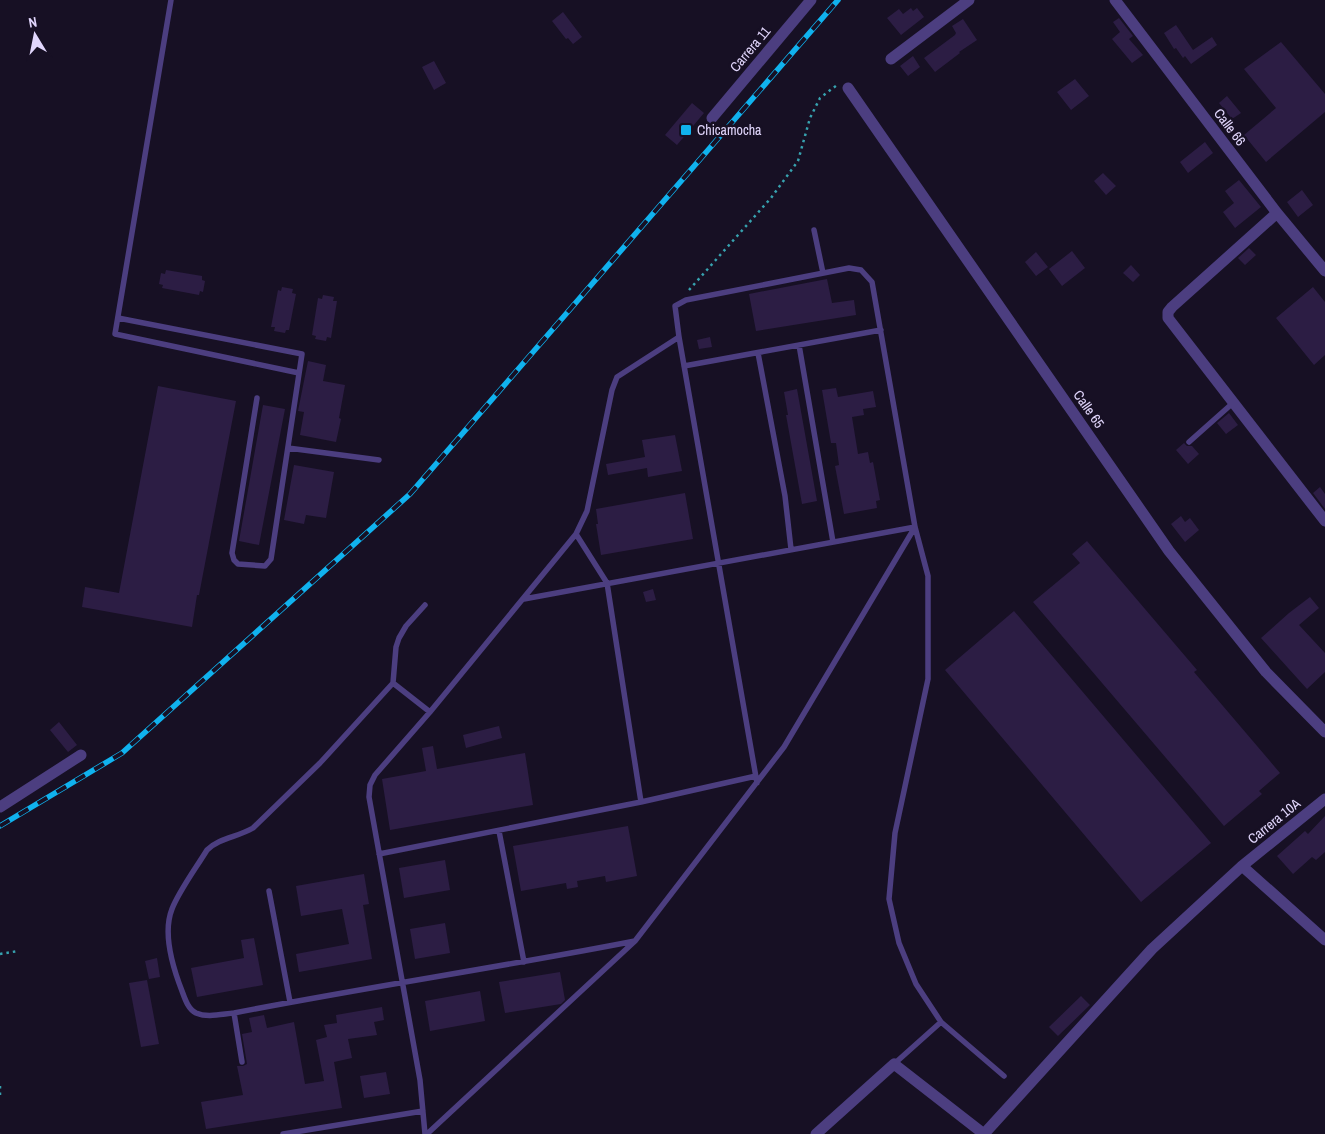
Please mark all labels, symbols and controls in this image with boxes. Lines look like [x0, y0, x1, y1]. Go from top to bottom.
north arrow [10, 10, 60, 60]
text: N [27, 13, 38, 32]
street label: Carrera 11 [726, 22, 775, 75]
street label: Calle 66 [1210, 105, 1250, 149]
place label: Chicamocha [697, 121, 762, 139]
marker: Chicamocha [679, 123, 693, 137]
street label: Calle 65 [1070, 387, 1108, 431]
street label: Carrera 10A [1244, 794, 1304, 848]

